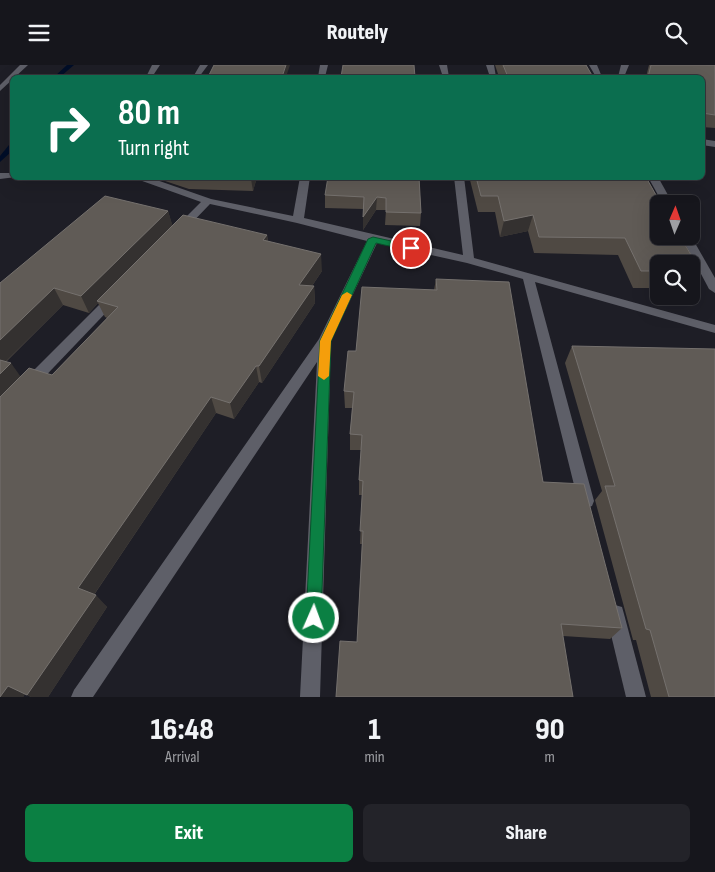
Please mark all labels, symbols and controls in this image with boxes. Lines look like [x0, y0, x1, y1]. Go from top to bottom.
icon: menu [25, 19, 53, 47]
text: Routely [327, 19, 388, 46]
icon: search [662, 19, 690, 47]
text: 80 m [118, 92, 180, 135]
icon: right [35, 95, 100, 160]
text: Turn right [118, 135, 189, 162]
north arrow [650, 195, 700, 245]
map controls [650, 195, 700, 305]
pin [390, 227, 432, 269]
icon: arrive [397, 234, 425, 262]
button: search [650, 255, 700, 305]
position arrow [287, 591, 339, 643]
text: 16:48 [151, 712, 214, 748]
text: 1 [368, 712, 381, 748]
text: 90 [535, 712, 564, 748]
text: Arrival [165, 748, 199, 767]
text: min [364, 748, 385, 767]
text: m [545, 748, 555, 767]
button: Exit [25, 804, 353, 862]
button: Share [363, 804, 690, 862]

